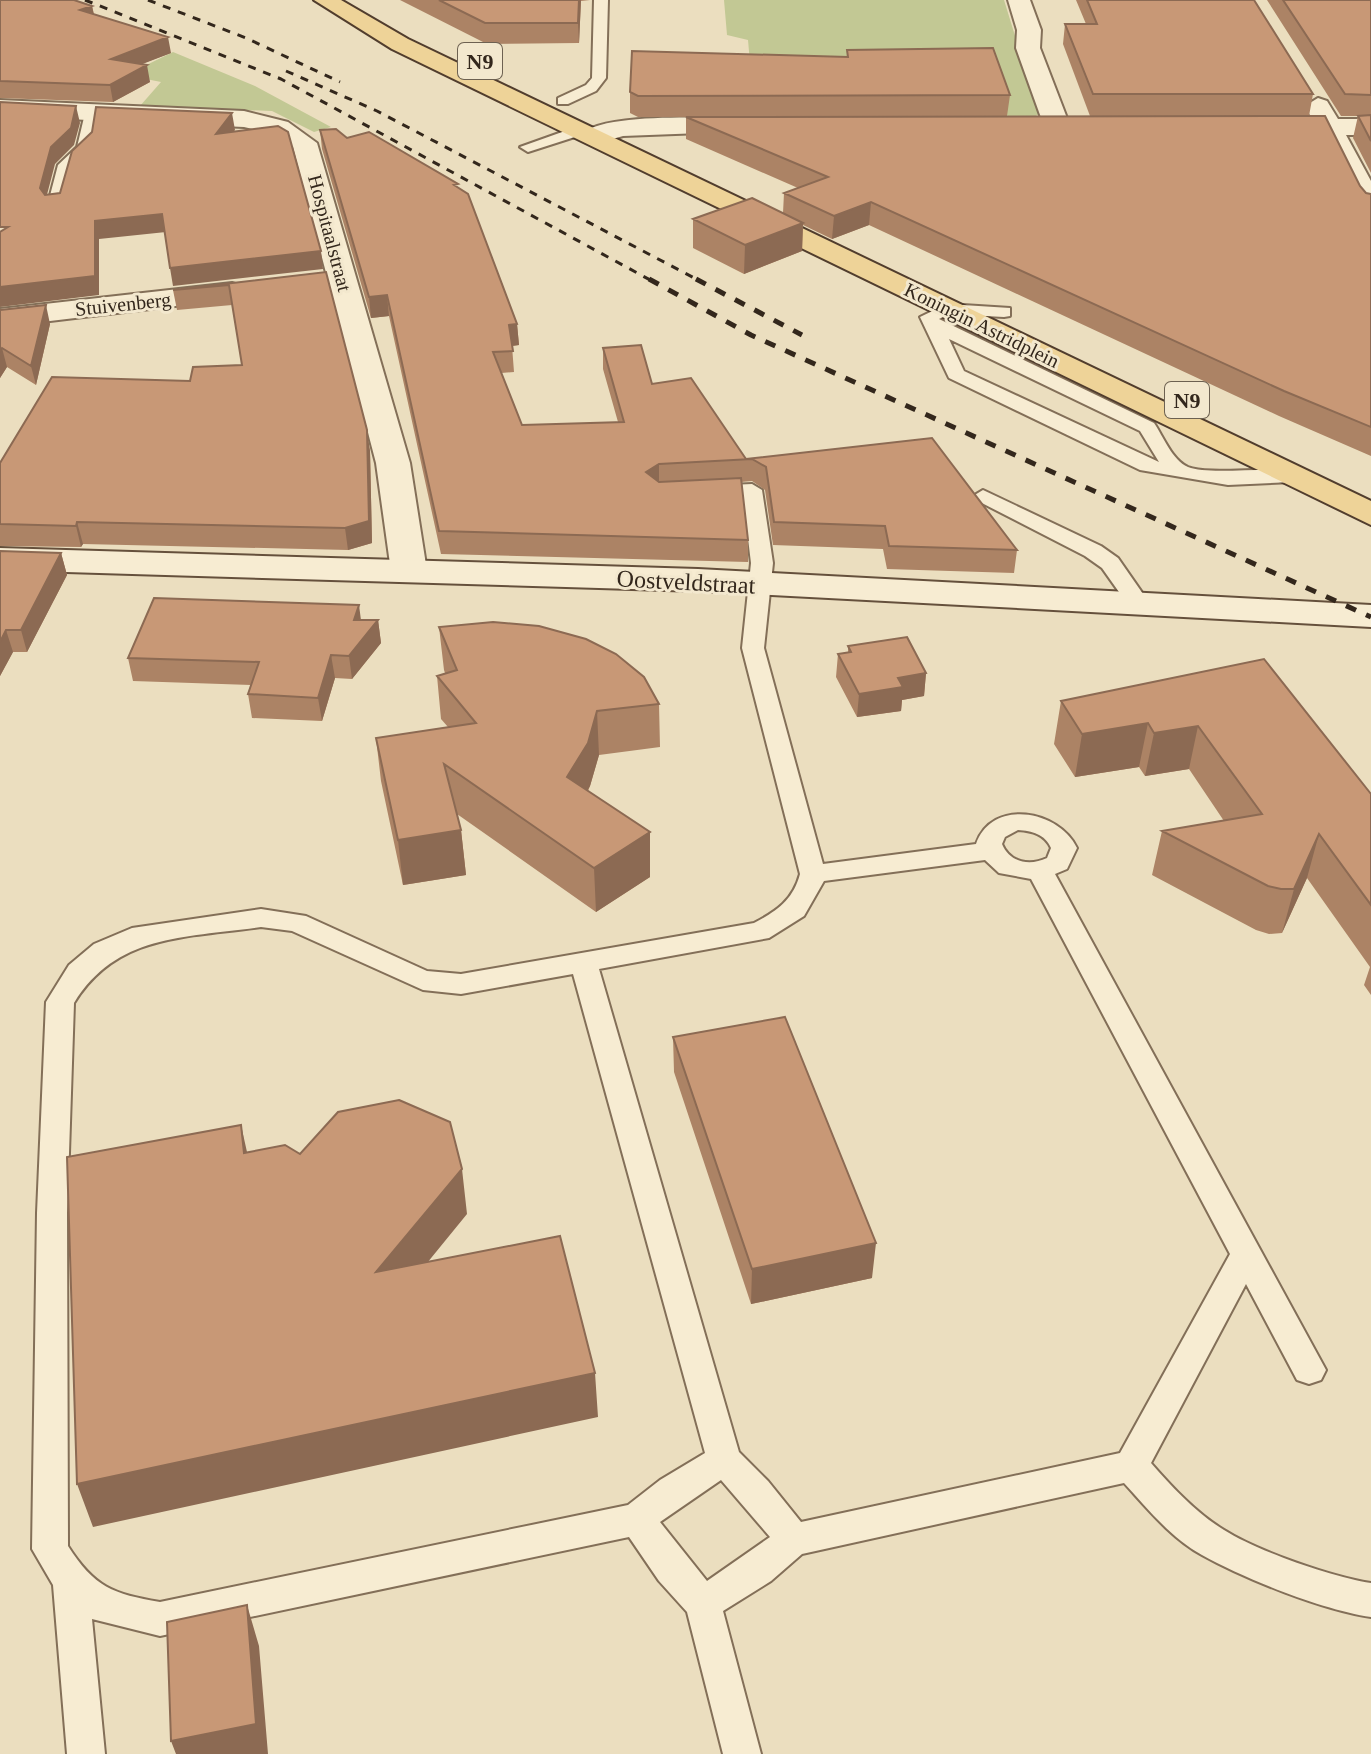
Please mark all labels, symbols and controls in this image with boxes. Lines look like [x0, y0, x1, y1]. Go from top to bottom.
road number: N9 [458, 43, 502, 79]
street label: Hospitaalstraat [303, 172, 356, 294]
street label: Koningin Astridplein [901, 278, 1063, 373]
street label: Stuivenberg [74, 288, 172, 321]
road number: N9 [1165, 382, 1209, 418]
street label: Oostveldstraat [616, 565, 756, 599]

